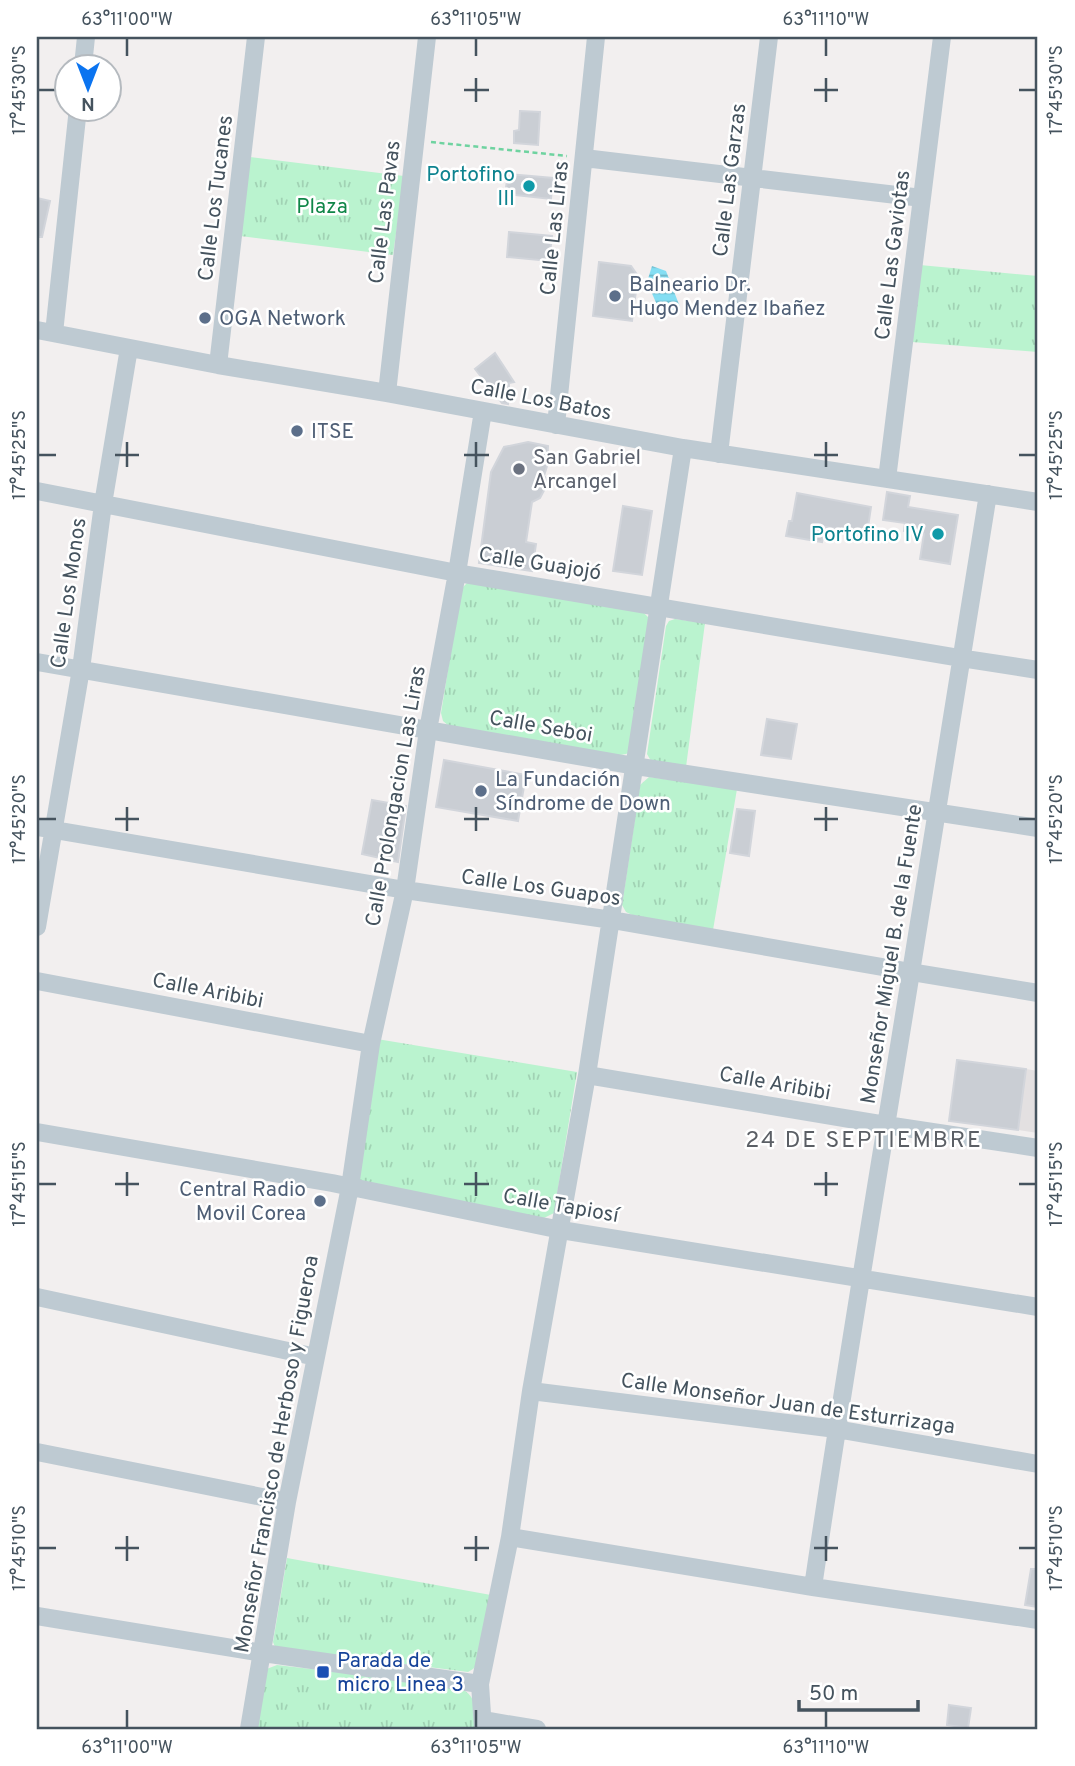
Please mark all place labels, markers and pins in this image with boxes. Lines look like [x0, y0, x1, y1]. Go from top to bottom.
place label: Portofino III [426, 162, 515, 213]
marker: Portofino III [521, 178, 537, 194]
place label: Balneario Dr. Hugo Mendez Ibañez [629, 272, 826, 323]
marker: Balneario Dr. Hugo Mendez Ibañez [607, 288, 623, 304]
place label: OGA Network [219, 306, 346, 333]
marker: OGA Network [197, 310, 213, 326]
place label: ITSE [311, 419, 354, 446]
marker: ITSE [289, 423, 305, 439]
place label: San Gabriel Arcangel [533, 445, 641, 496]
marker: San Gabriel Arcangel [511, 461, 527, 477]
place label: Portofino IV [811, 522, 924, 549]
marker: Portofino IV [930, 526, 946, 542]
place label: La Fundación Síndrome de Down [495, 767, 671, 818]
marker: La Fundación Síndrome de Down [473, 783, 489, 799]
place label: Central Radio Movil Corea [179, 1177, 306, 1228]
marker: Central Radio Movil Corea [312, 1193, 328, 1209]
place label: Parada de micro Linea 3 [337, 1648, 464, 1699]
marker: Parada de micro Linea 3 [315, 1664, 331, 1680]

